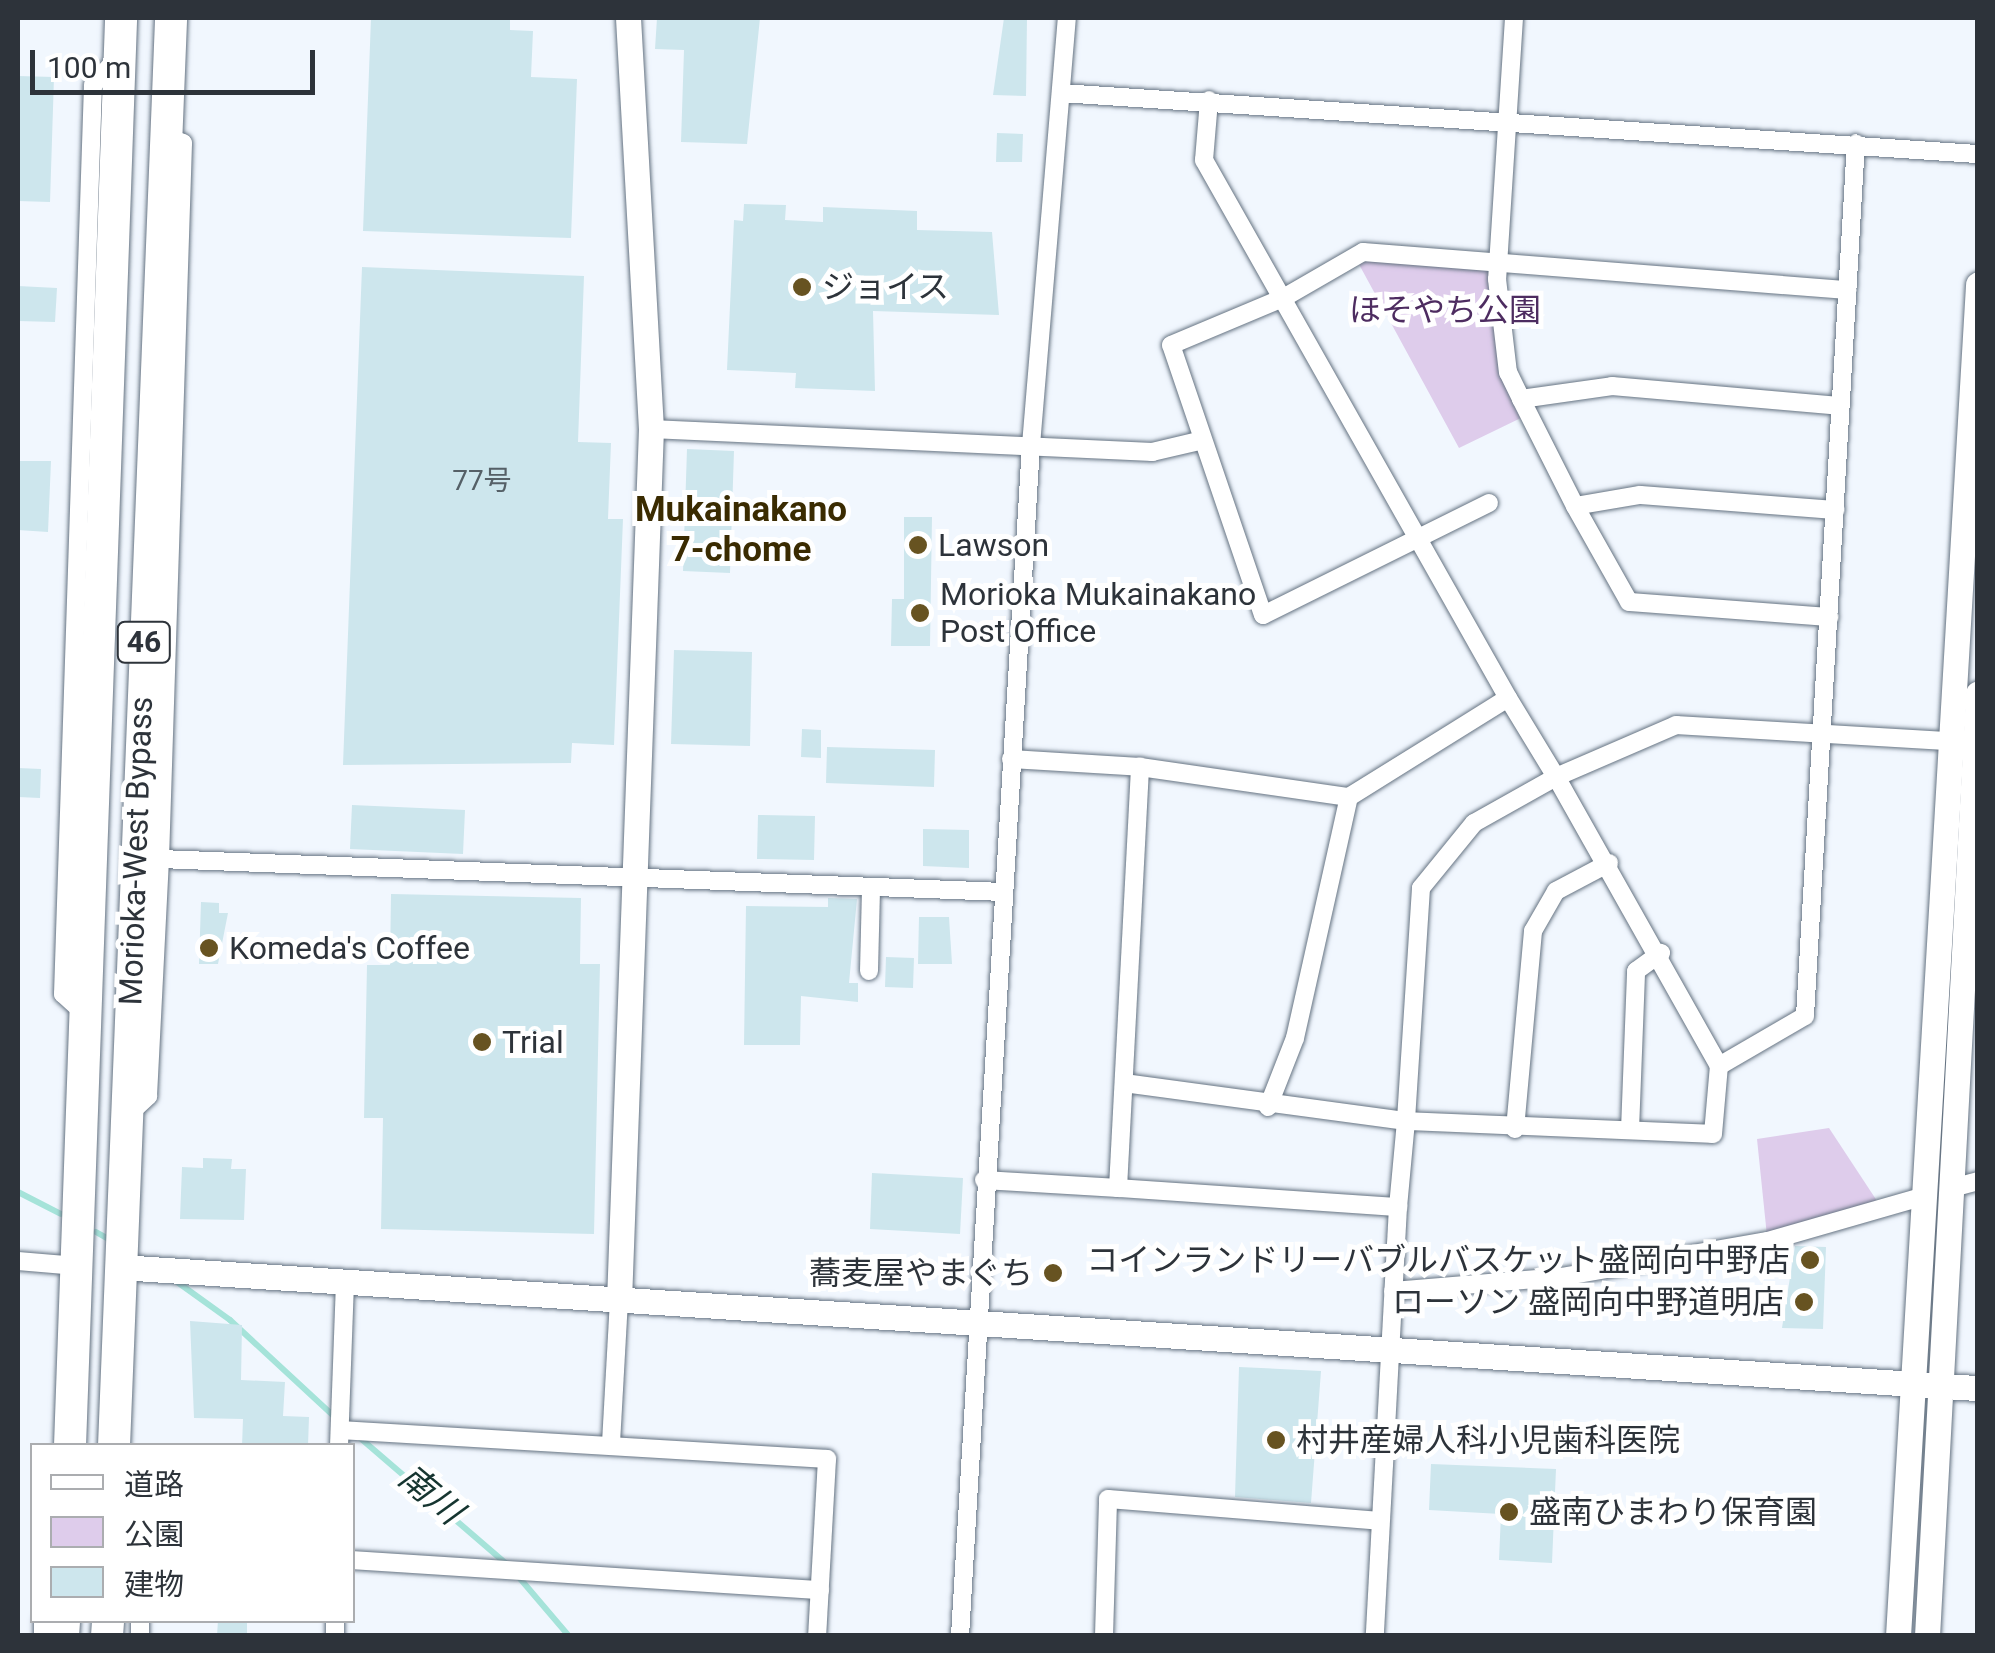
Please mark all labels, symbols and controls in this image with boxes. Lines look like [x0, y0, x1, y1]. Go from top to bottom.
scale bar [35, 30, 320, 92]
text: 100 m [47, 50, 131, 85]
place label: ジョイス [822, 268, 950, 306]
marker: ジョイス [791, 276, 813, 298]
park label: ほそやち公園 [1349, 291, 1541, 329]
house number: 77号 [452, 464, 512, 498]
district label: Mukainakano 7-chome [635, 489, 847, 571]
place label: Lawson [938, 526, 1049, 564]
marker: Lawson [907, 534, 929, 556]
place label: Morioka Mukainakano Post Office [940, 576, 1256, 651]
marker: Morioka Mukainakano Post Office [909, 602, 931, 624]
road number: 46 [116, 617, 172, 667]
street label: Morioka-West Bypass [111, 696, 161, 1006]
place label: Komeda's Coffee [229, 929, 470, 967]
marker: Komeda's Coffee [198, 937, 220, 959]
place label: Trial [502, 1023, 564, 1061]
marker: Trial [471, 1031, 493, 1053]
place label: コインランドリーバブルバスケット盛岡向中野店 [1086, 1241, 1790, 1279]
marker: コインランドリーバブルバスケット盛岡向中野店 [1799, 1249, 1821, 1271]
place label: 蕎麦屋やまぐち [809, 1254, 1033, 1292]
marker: 蕎麦屋やまぐち [1042, 1262, 1064, 1284]
place label: ローソン 盛岡向中野道明店 [1392, 1283, 1784, 1321]
marker: ローソン 盛岡向中野道明店 [1793, 1291, 1815, 1313]
place label: 村井産婦人科小児歯科医院 [1296, 1421, 1680, 1459]
marker: 村井産婦人科小児歯科医院 [1265, 1429, 1287, 1451]
legend [30, 1443, 355, 1623]
water label: 南川 [390, 1456, 470, 1534]
text: 道路 [124, 1467, 184, 1502]
place label: 盛南ひまわり保育園 [1529, 1493, 1817, 1531]
marker: 盛南ひまわり保育園 [1498, 1501, 1520, 1523]
text: 公園 [124, 1517, 184, 1552]
text: 建物 [124, 1567, 184, 1602]

